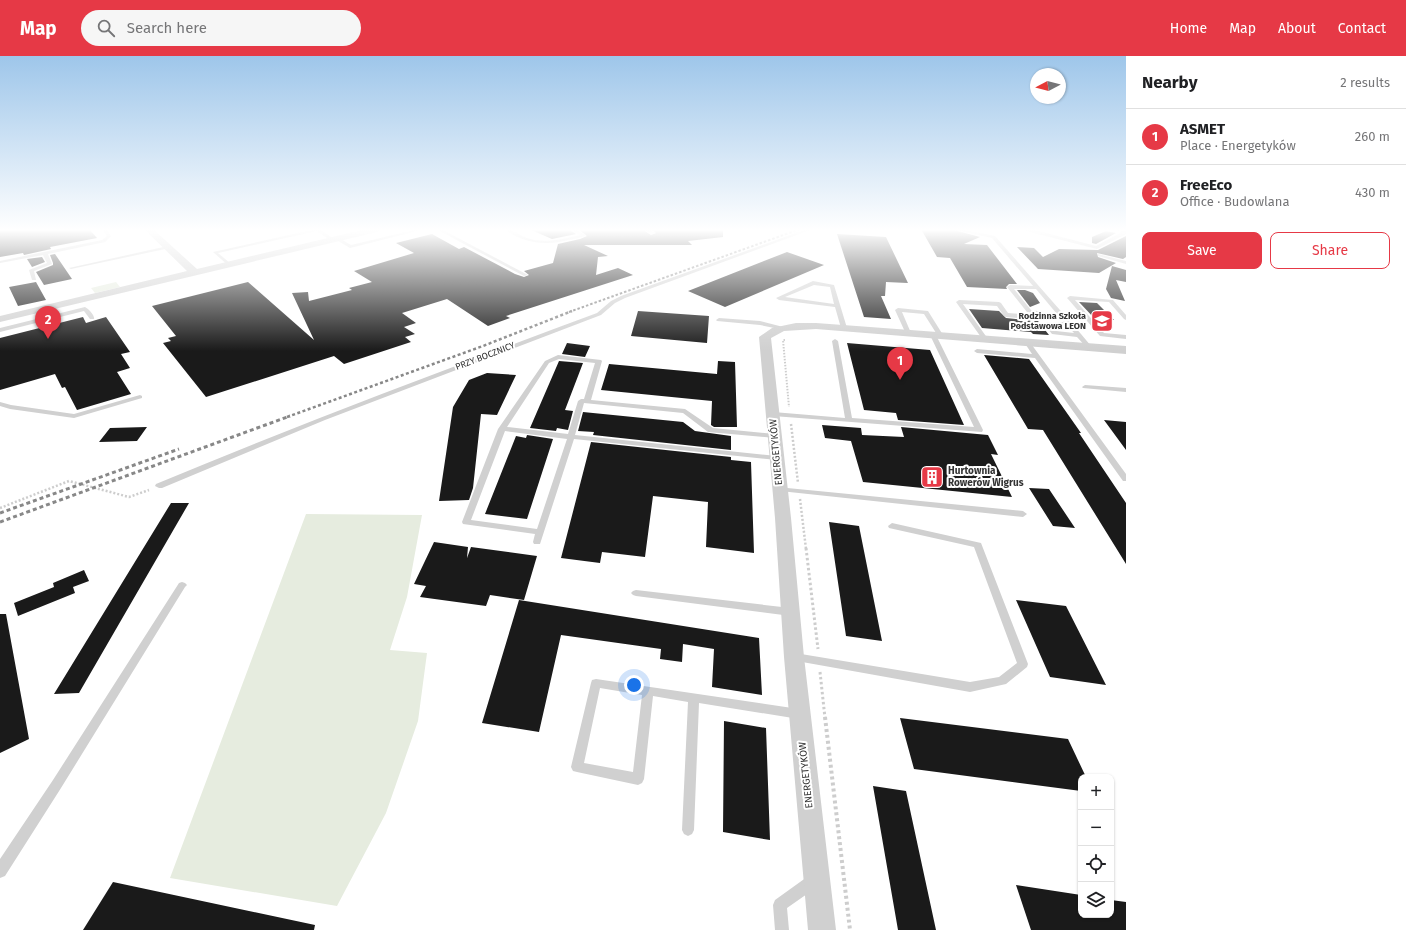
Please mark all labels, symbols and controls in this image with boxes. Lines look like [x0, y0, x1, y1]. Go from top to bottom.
search box [81, 10, 361, 46]
text: Map [20, 17, 57, 40]
icon: search [95, 17, 117, 39]
text: Search here [127, 19, 207, 37]
text: Home [1170, 20, 1207, 37]
text: Map [1229, 20, 1256, 37]
text: About [1278, 20, 1316, 37]
text: Contact [1338, 20, 1386, 37]
north arrow [1030, 68, 1066, 104]
text: Nearby [1142, 72, 1197, 93]
text: 2 results [1340, 75, 1390, 90]
text: ASMET [1180, 120, 1225, 138]
text: 1 [1152, 129, 1158, 144]
text: 260 m [1355, 129, 1390, 144]
text: Place · Energetyków [1180, 138, 1296, 153]
text: FreeEco [1180, 176, 1232, 194]
text: 2 [1152, 185, 1158, 200]
text: 430 m [1355, 185, 1390, 200]
text: Office · Budowlana [1180, 194, 1290, 209]
button: Save [1142, 232, 1262, 269]
button: Share [1270, 232, 1390, 269]
pin: 2 [35, 306, 61, 339]
school or university icon: Rodzinna Szkoła Podstawowa LEON [1089, 308, 1115, 334]
place label: Rodzinna Szkoła Podstawowa LEON [1011, 311, 1086, 331]
street label: PRZY BOCZNICY [454, 340, 516, 372]
pin: 1 [887, 347, 913, 380]
street label: ENERGETYKÓW [765, 417, 785, 486]
building icon: Hurtownia Rowerów Wigrus [919, 464, 945, 490]
place label: Hurtownia Rowerów Wigrus [948, 465, 1024, 489]
your location [624, 675, 644, 695]
street label: ENERGETYKÓW [794, 740, 815, 809]
map controls [1078, 774, 1114, 918]
button: + [1078, 774, 1114, 810]
button: − [1078, 810, 1114, 846]
button: locate [1078, 846, 1114, 882]
button: layers [1078, 882, 1114, 918]

